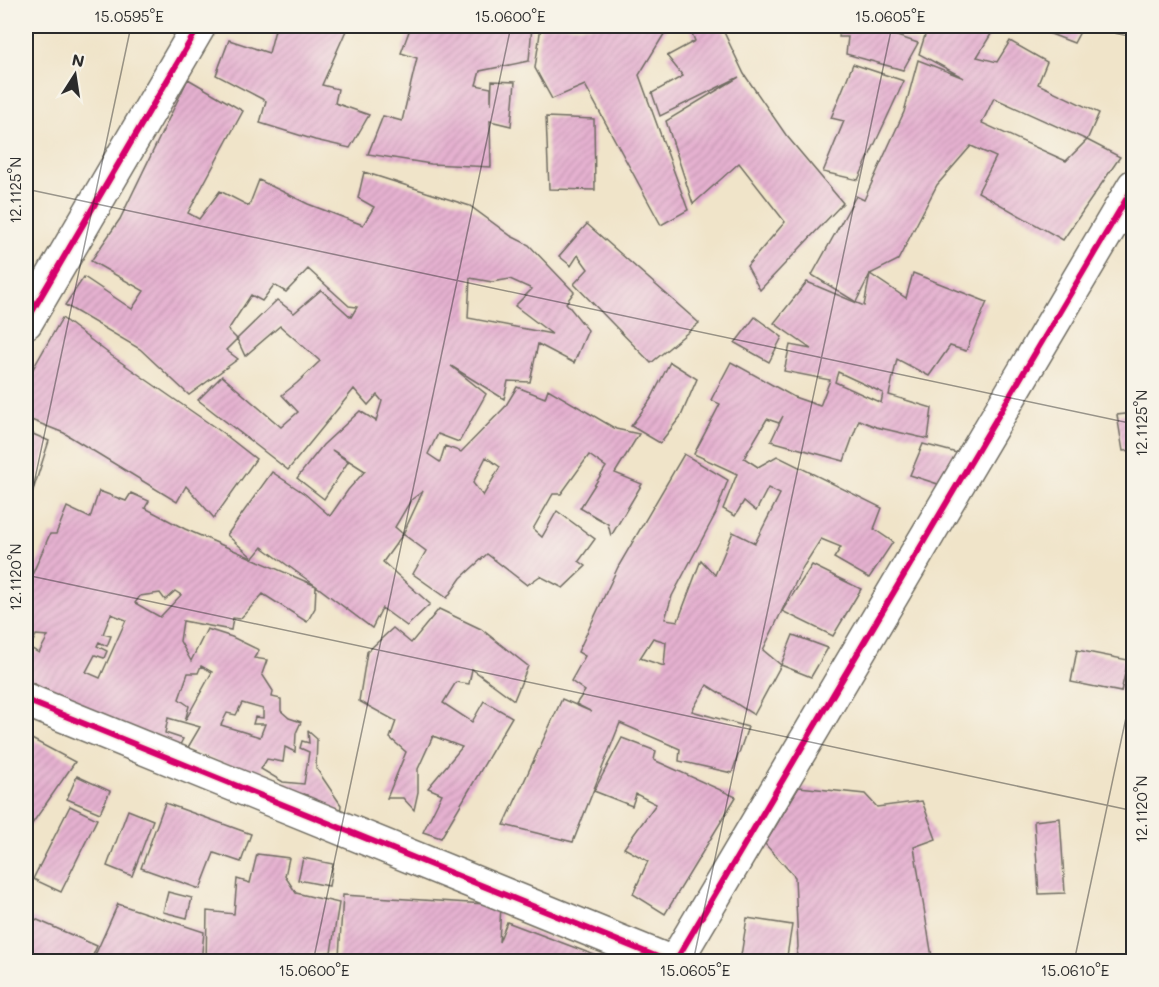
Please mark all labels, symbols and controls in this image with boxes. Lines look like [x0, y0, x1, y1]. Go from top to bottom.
text: 15.0595°E [94, 6, 164, 26]
text: 15.0600°E [474, 6, 546, 26]
text: 15.0605°E [855, 6, 926, 26]
north arrow [45, 45, 105, 105]
text: N [70, 48, 86, 71]
text: 12.1125°N [5, 157, 25, 223]
text: 12.1125°N [1131, 390, 1151, 456]
text: 12.1120°N [5, 543, 25, 611]
text: 12.1120°N [1131, 775, 1151, 843]
text: 15.0600°E [278, 960, 350, 980]
text: 15.0605°E [660, 960, 731, 980]
text: 15.0610°E [1041, 960, 1110, 980]

